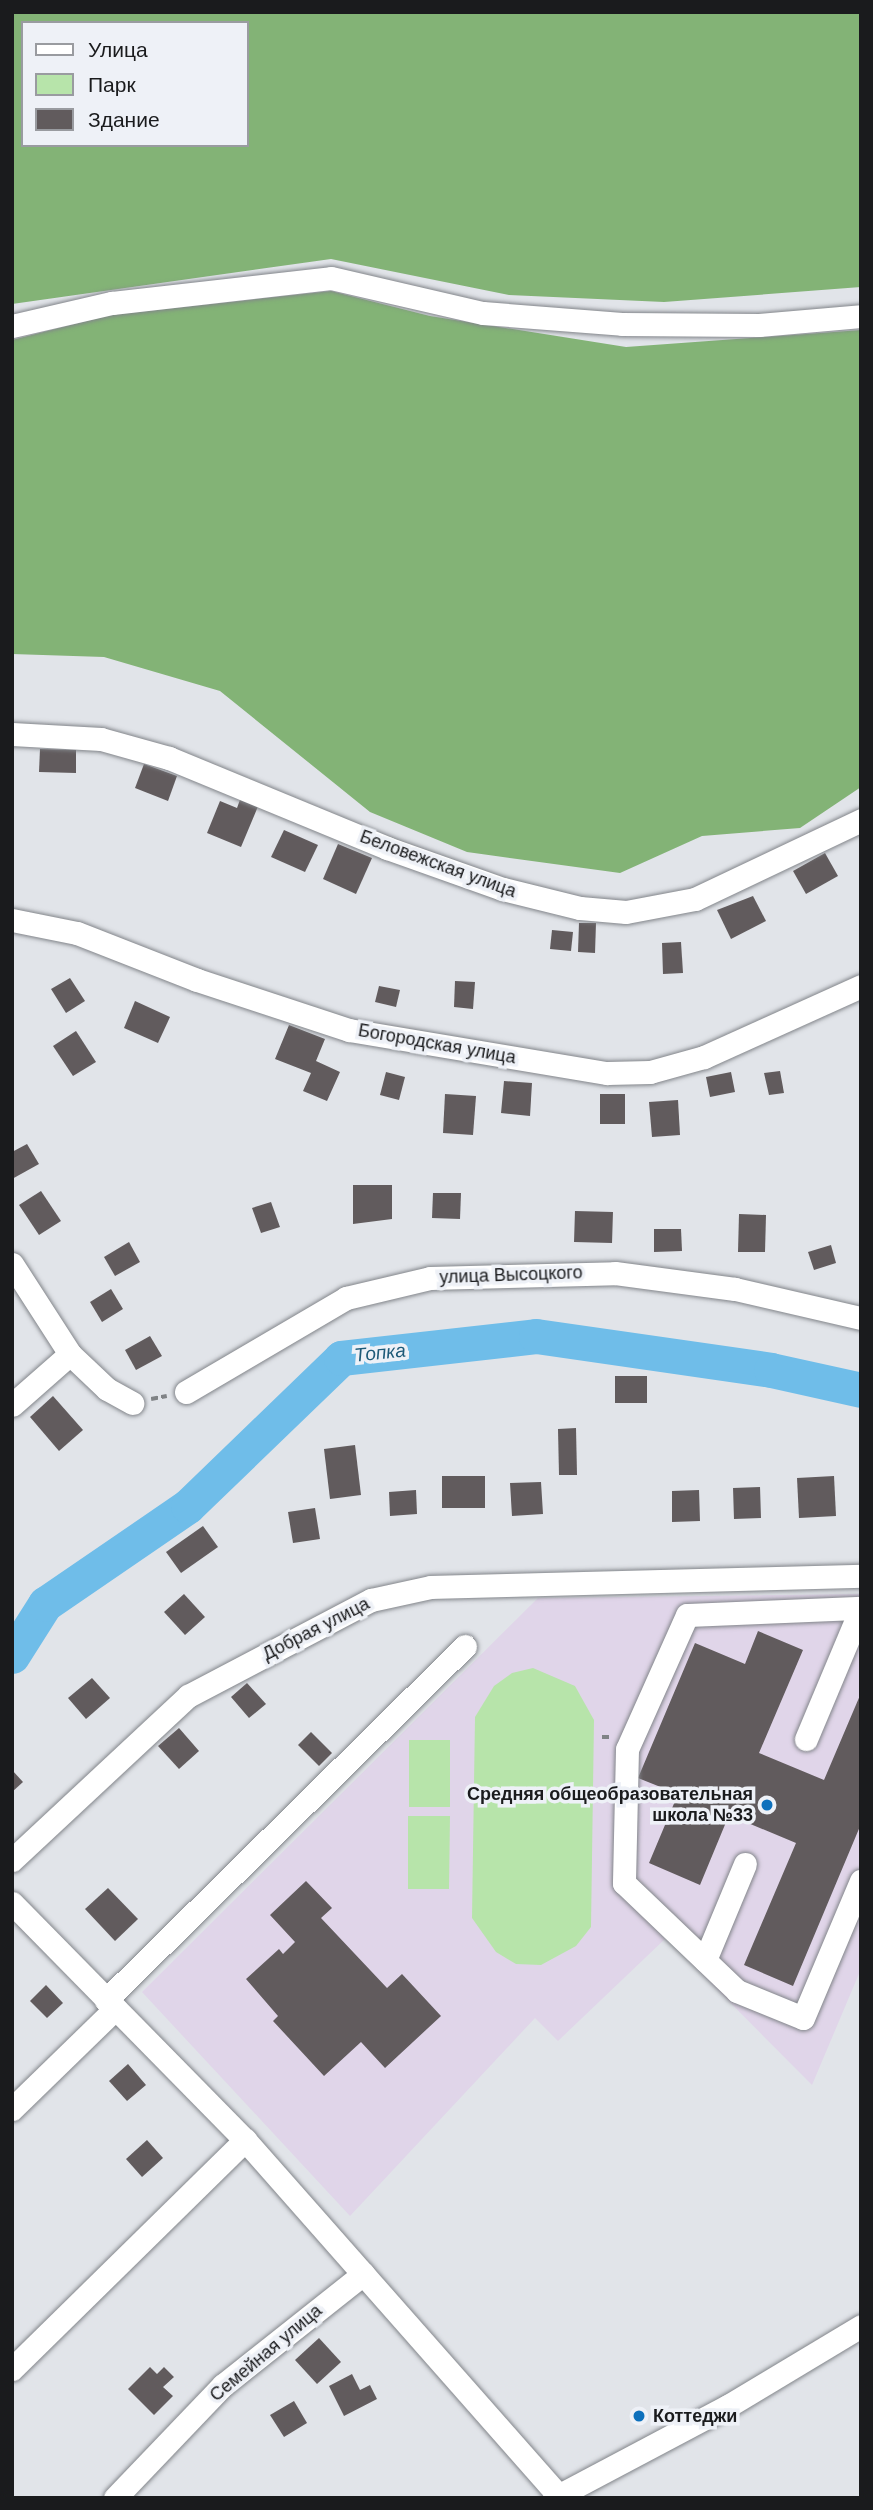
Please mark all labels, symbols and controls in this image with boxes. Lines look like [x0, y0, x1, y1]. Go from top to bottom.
legend [21, 21, 248, 147]
text: Улица [88, 38, 148, 61]
text: Парк [88, 73, 136, 96]
text: Здание [88, 108, 160, 131]
street label: Беловежская улица [357, 826, 519, 902]
street label: Богородская улица [357, 1020, 517, 1068]
street label: улица Высоцкого [439, 1262, 583, 1288]
water label: Топка [353, 1339, 407, 1367]
street label: Добрая улица [259, 1593, 373, 1665]
place label: Средняя общеобразовательная школа №33 [467, 1784, 753, 1826]
marker: Средняя общеобразовательная школа №33 [759, 1797, 775, 1813]
street label: Семейная улица [206, 2300, 326, 2406]
place label: Коттеджи [653, 2405, 737, 2427]
marker: Коттеджи [631, 2408, 647, 2424]

